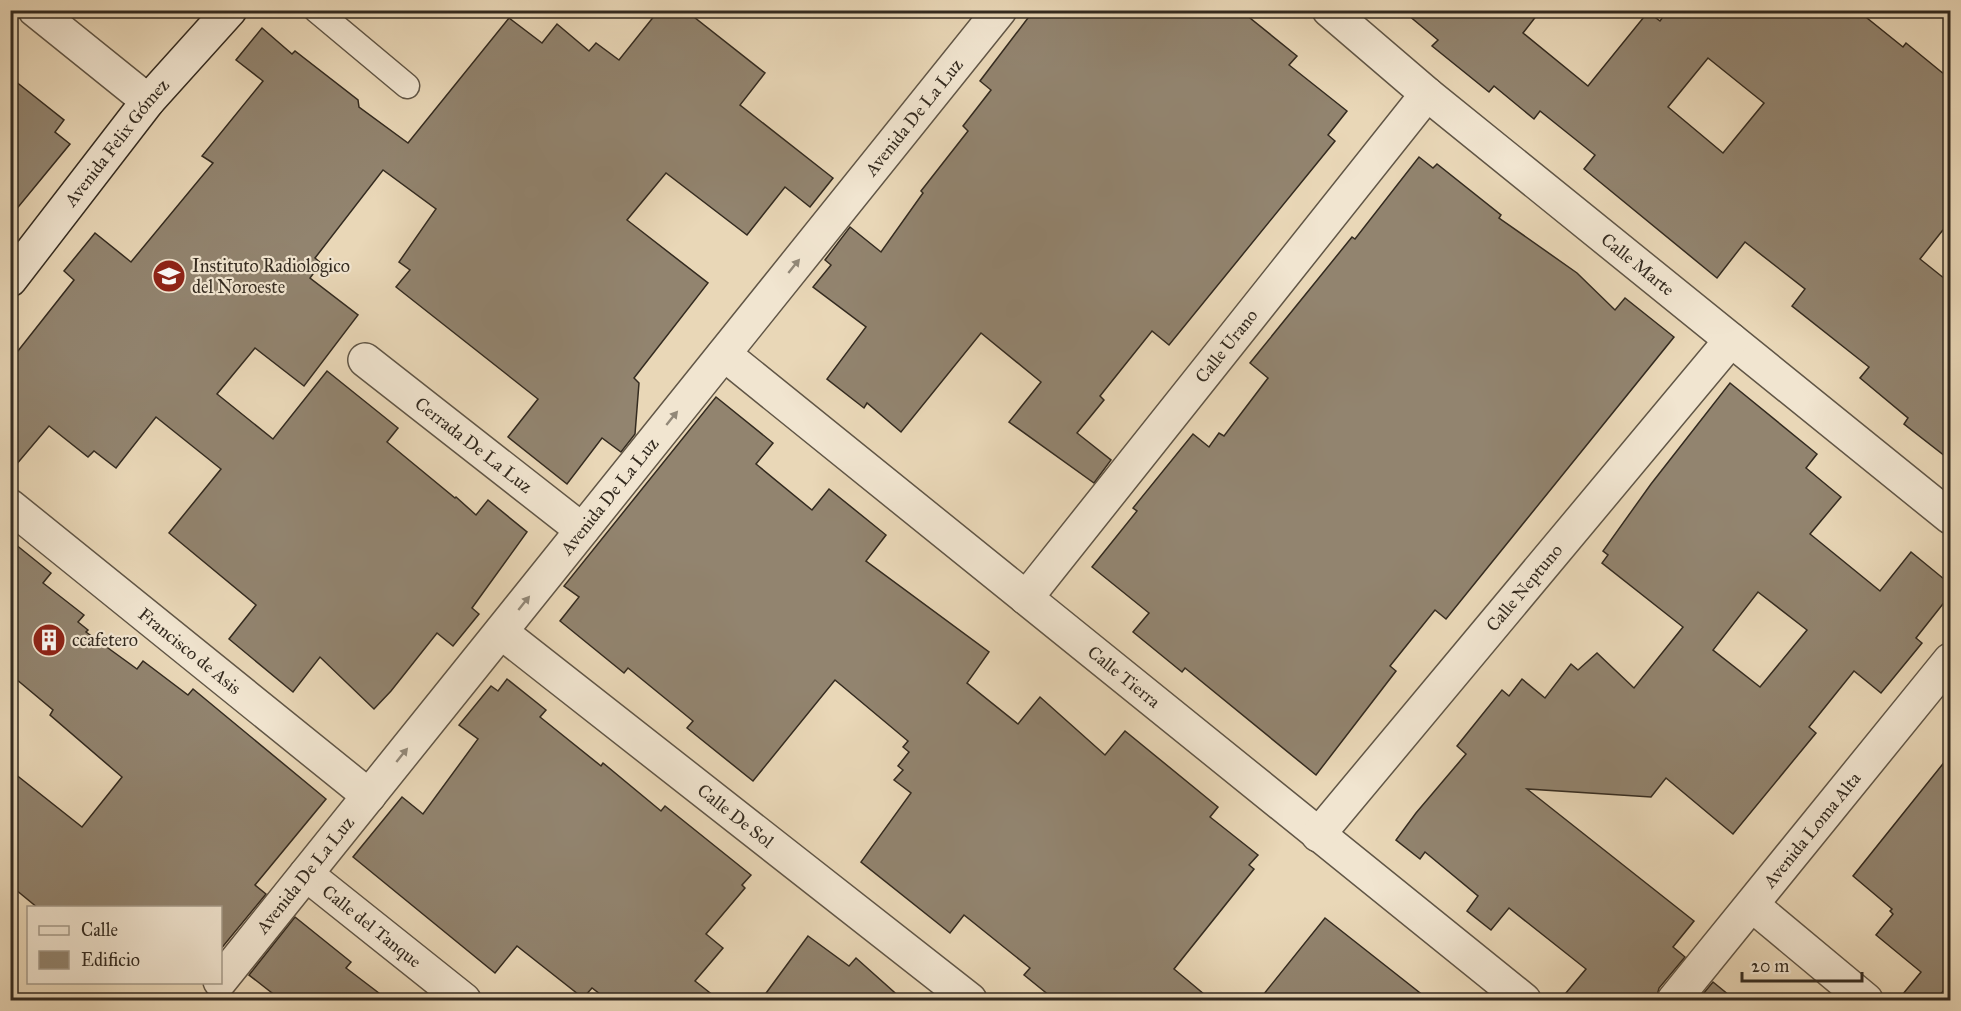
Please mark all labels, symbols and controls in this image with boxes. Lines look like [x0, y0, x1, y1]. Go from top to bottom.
street label: Avenida De La Luz [860, 54, 968, 181]
street label: Avenida Felix Gómez [59, 74, 174, 212]
street label: Calle Marte [1597, 228, 1679, 301]
place label: Instituto Radiologico del Noroeste [192, 255, 350, 298]
school or university icon: Instituto Radiologico del Noroeste [151, 258, 187, 294]
one-way arrow [788, 258, 801, 274]
street label: Calle Urano [1190, 305, 1263, 387]
street label: Cerrada De La Luz [411, 392, 537, 498]
one-way arrow [666, 410, 679, 426]
street label: Avenida De La Luz [555, 433, 663, 560]
street label: Calle Neptuno [1481, 539, 1567, 636]
one-way arrow [517, 595, 530, 611]
street label: Francisco de Asis [134, 603, 246, 699]
building icon: ccafetero [31, 622, 67, 658]
place label: ccafetero [72, 629, 138, 651]
street label: Calle Tierra [1083, 641, 1165, 713]
one-way arrow [395, 747, 408, 763]
street label: Avenida Loma Alta [1758, 767, 1866, 893]
street label: Calle De Sol [693, 779, 778, 853]
street label: Avenida De La Luz [251, 812, 359, 939]
street label: Calle del Tanque [318, 880, 426, 973]
legend [27, 906, 222, 984]
text: Calle [81, 919, 118, 941]
scale bar [1742, 945, 1862, 983]
text: Edificio [81, 949, 140, 971]
text: 20 m [1751, 955, 1789, 977]

